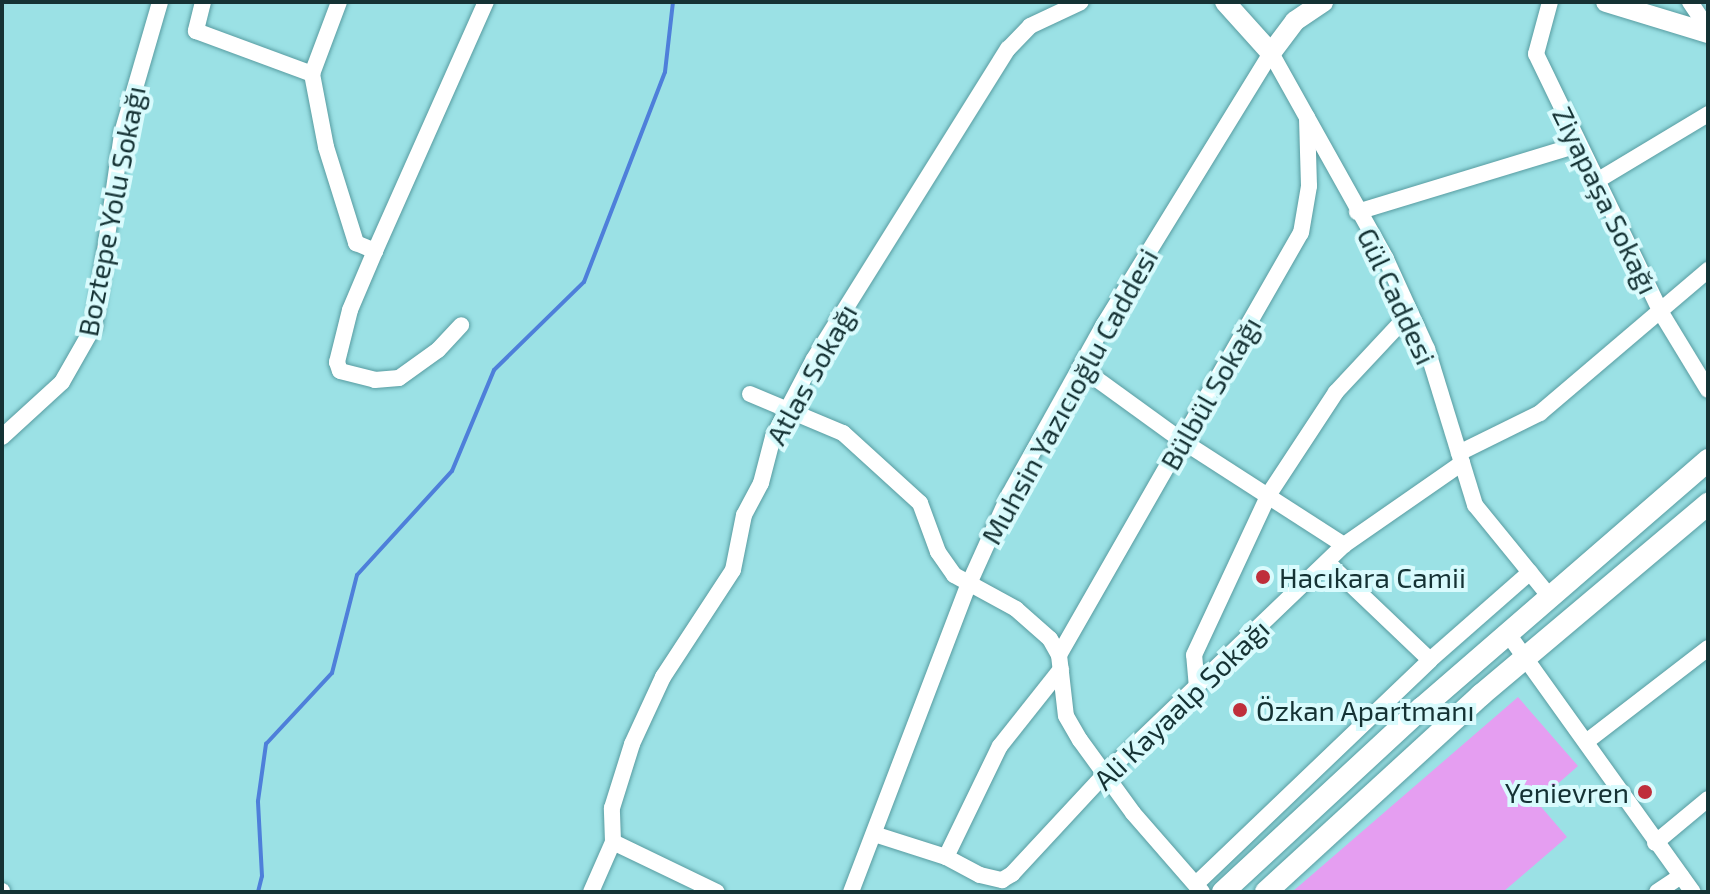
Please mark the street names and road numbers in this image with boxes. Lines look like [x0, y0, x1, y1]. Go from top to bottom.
street label: Boztepe Yolu Sokağı [70, 83, 152, 339]
street label: Ziyapaşa Sokağı [1546, 101, 1666, 299]
street label: Gül Caddesi [1351, 222, 1443, 370]
street label: Muhsin Yazıcıoğlu Caddesi [973, 242, 1165, 550]
street label: Atlas Sokağı [759, 298, 863, 450]
street label: Bülbül Sokağı [1152, 310, 1268, 476]
street label: Ali Kayaalp Sokağı [1086, 612, 1276, 796]

